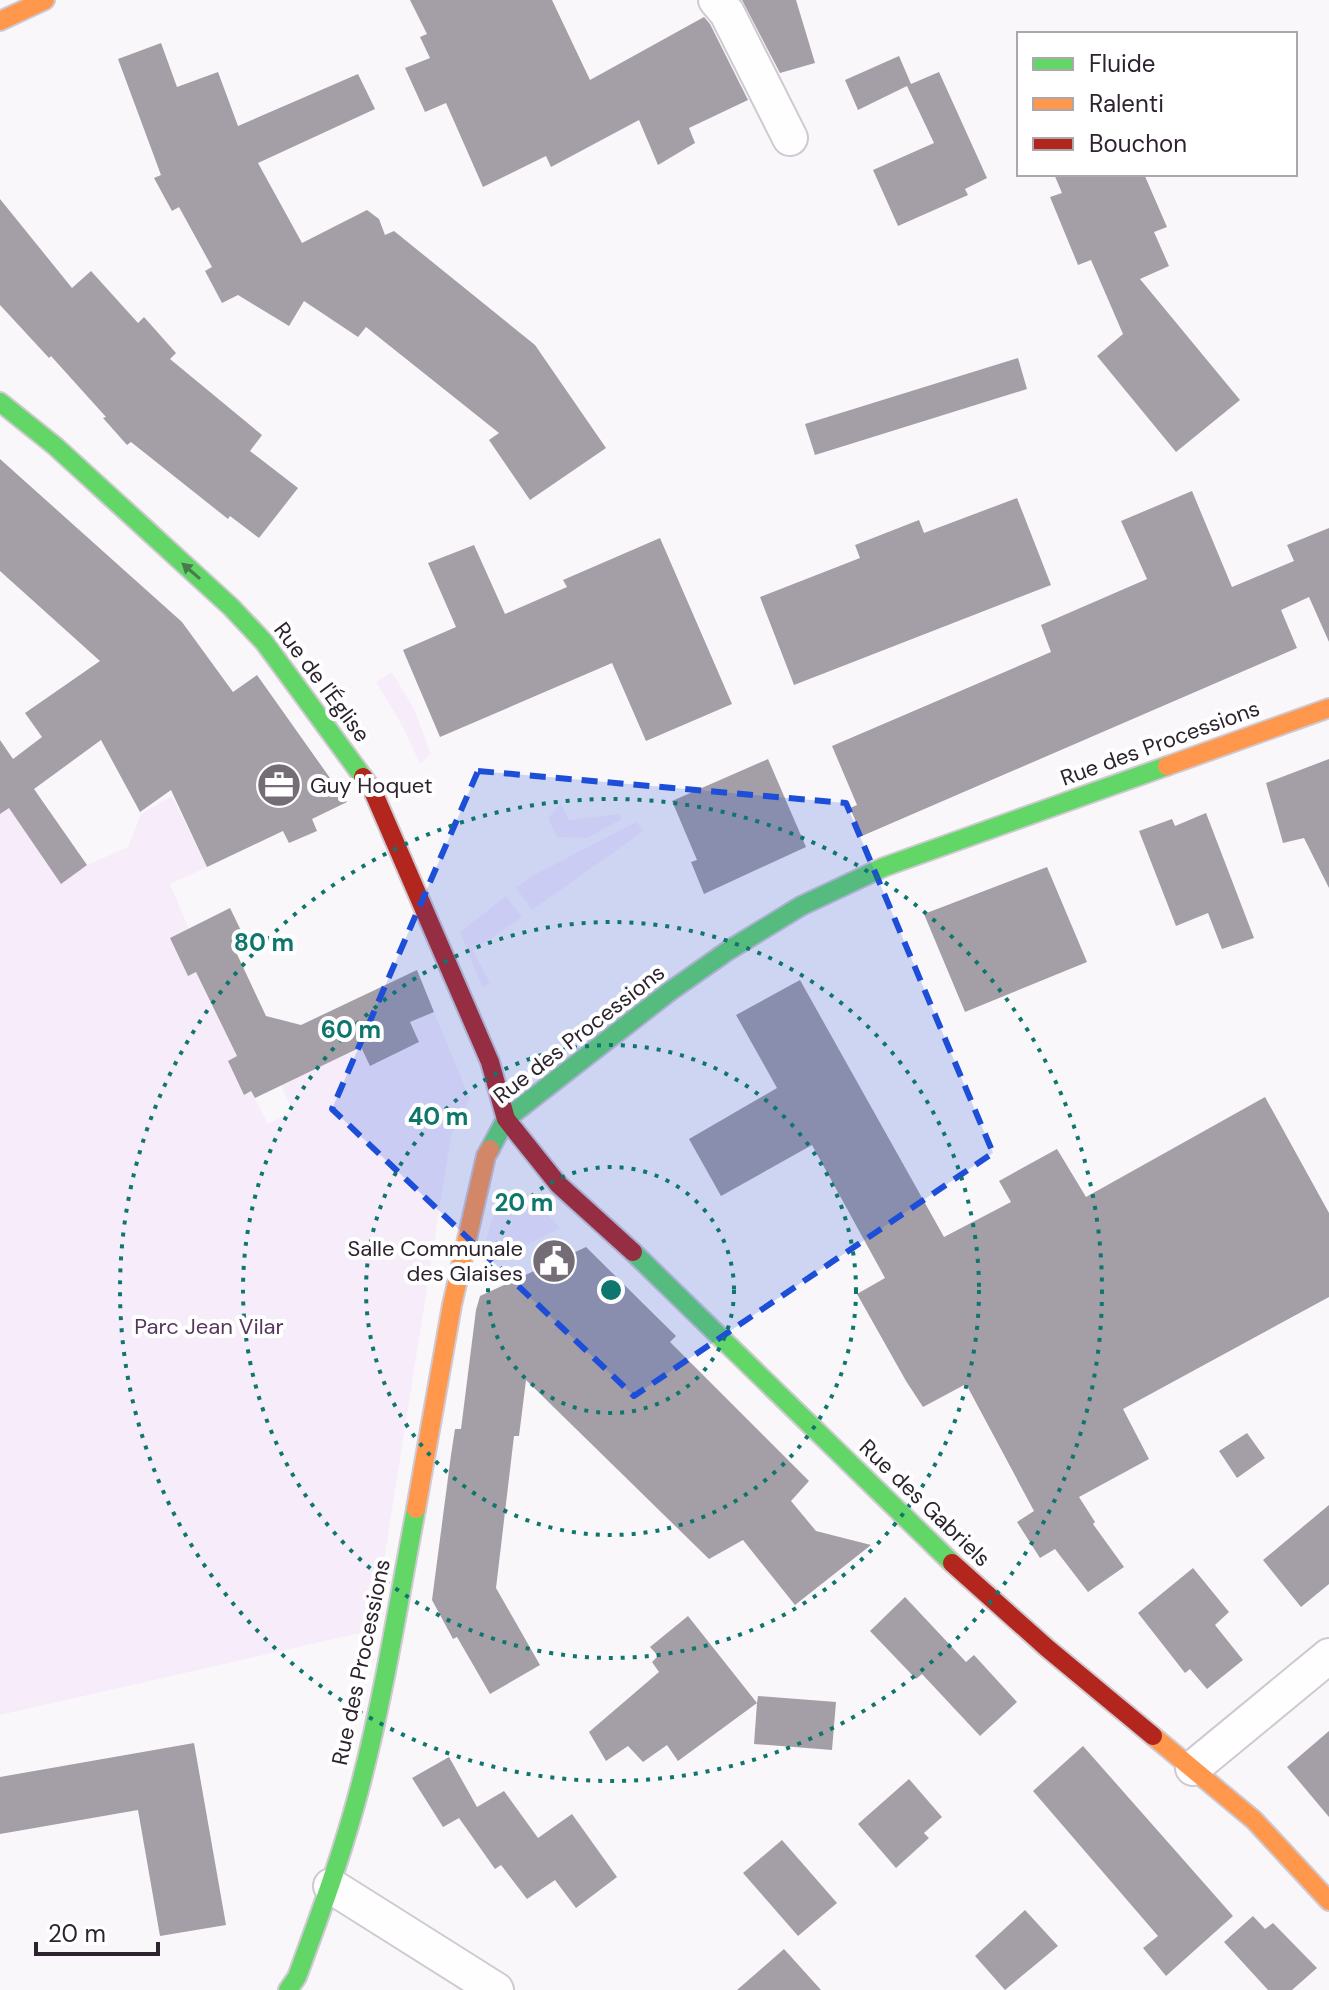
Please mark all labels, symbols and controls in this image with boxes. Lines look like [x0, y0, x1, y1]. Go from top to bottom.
legend [1017, 32, 1297, 176]
text: Fluide [1089, 48, 1155, 79]
text: Ralenti [1089, 88, 1164, 119]
text: Bouchon [1089, 128, 1187, 159]
one-way arrow [181, 563, 201, 580]
street label: Rue de l'Église [267, 616, 377, 748]
street label: Rue des Processions [1056, 693, 1264, 793]
office icon: Guy Hoquet [255, 761, 303, 809]
place label: Guy Hoquet [310, 771, 433, 800]
text: 80 m [234, 927, 294, 958]
street label: Rue des Processions [487, 958, 671, 1110]
text: 60 m [321, 1014, 381, 1045]
text: 40 m [408, 1101, 468, 1132]
text: 20 m [495, 1187, 553, 1218]
place label: Salle Communale des Glaises [347, 1234, 523, 1288]
public building icon: Salle Communale des Glaises [530, 1237, 578, 1285]
centre of rings [597, 1276, 625, 1304]
park label: Parc Jean Vilar [134, 1312, 284, 1341]
street label: Rue des Gabriels [853, 1433, 997, 1573]
street label: Rue des Processions [325, 1556, 397, 1768]
scale bar [36, 1906, 158, 1956]
text: 20 m [48, 1918, 106, 1949]

